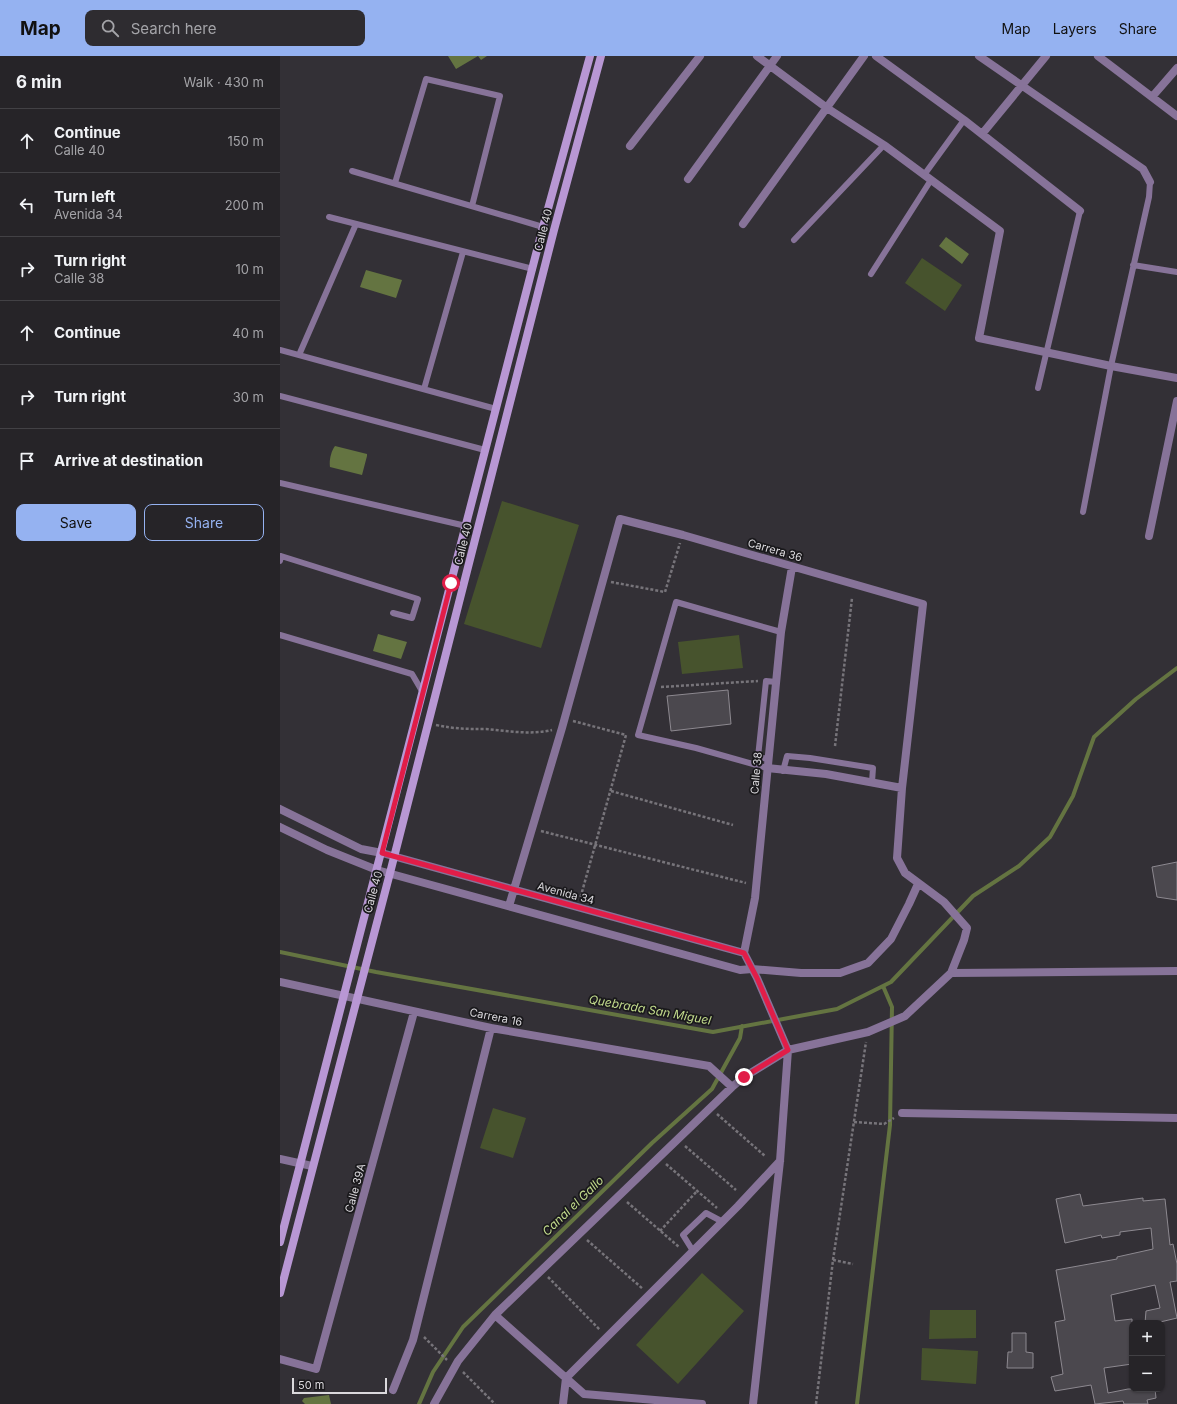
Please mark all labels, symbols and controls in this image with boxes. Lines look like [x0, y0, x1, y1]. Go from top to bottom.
search box [85, 10, 365, 46]
text: Map [20, 17, 61, 40]
icon: search [99, 17, 121, 39]
text: Search here [131, 19, 216, 38]
text: Map [1002, 20, 1031, 37]
text: Layers [1053, 20, 1097, 37]
text: Share [1119, 20, 1157, 37]
text: 6 min [16, 72, 62, 92]
text: Walk · 430 m [184, 74, 264, 90]
text: Continue [54, 123, 121, 142]
icon: ahead [16, 130, 38, 152]
text: 150 m [228, 133, 264, 149]
text: Calle 40 [54, 142, 105, 158]
text: Turn left [54, 187, 115, 206]
icon: left [16, 194, 38, 216]
text: 200 m [225, 197, 264, 213]
text: Avenida 34 [54, 206, 123, 222]
street label: Calle 40 [531, 207, 555, 253]
text: Turn right [54, 251, 126, 270]
icon: right [16, 258, 38, 280]
text: 10 m [235, 261, 264, 277]
text: Calle 38 [54, 270, 104, 286]
icon: ahead [16, 322, 38, 344]
text: Continue [54, 323, 121, 342]
text: 40 m [232, 325, 264, 341]
icon: right [16, 386, 38, 408]
text: Turn right [54, 387, 126, 406]
text: 30 m [233, 389, 264, 405]
icon: arrive [16, 450, 38, 472]
text: Arrive at destination [54, 451, 203, 470]
button: Save [16, 504, 136, 541]
button: Share [144, 504, 264, 541]
street label: Calle 40 [451, 521, 475, 567]
street label: Carrera 36 [746, 536, 804, 564]
route start [442, 574, 460, 592]
street label: Calle 38 [747, 751, 765, 795]
street label: Calle 40 [361, 869, 385, 915]
street label: Avenida 34 [536, 879, 596, 907]
water label: Quebrada San Miguel [588, 991, 712, 1028]
street label: Carrera 16 [468, 1005, 524, 1029]
route end [735, 1068, 753, 1086]
street label: Calle 39A [342, 1162, 368, 1214]
water label: Canal el Gallo [539, 1173, 606, 1239]
map controls [1129, 1320, 1165, 1392]
button: + [1129, 1320, 1165, 1356]
button: − [1129, 1356, 1165, 1392]
scale bar [292, 1376, 387, 1395]
text: 50 m [298, 1378, 324, 1392]

